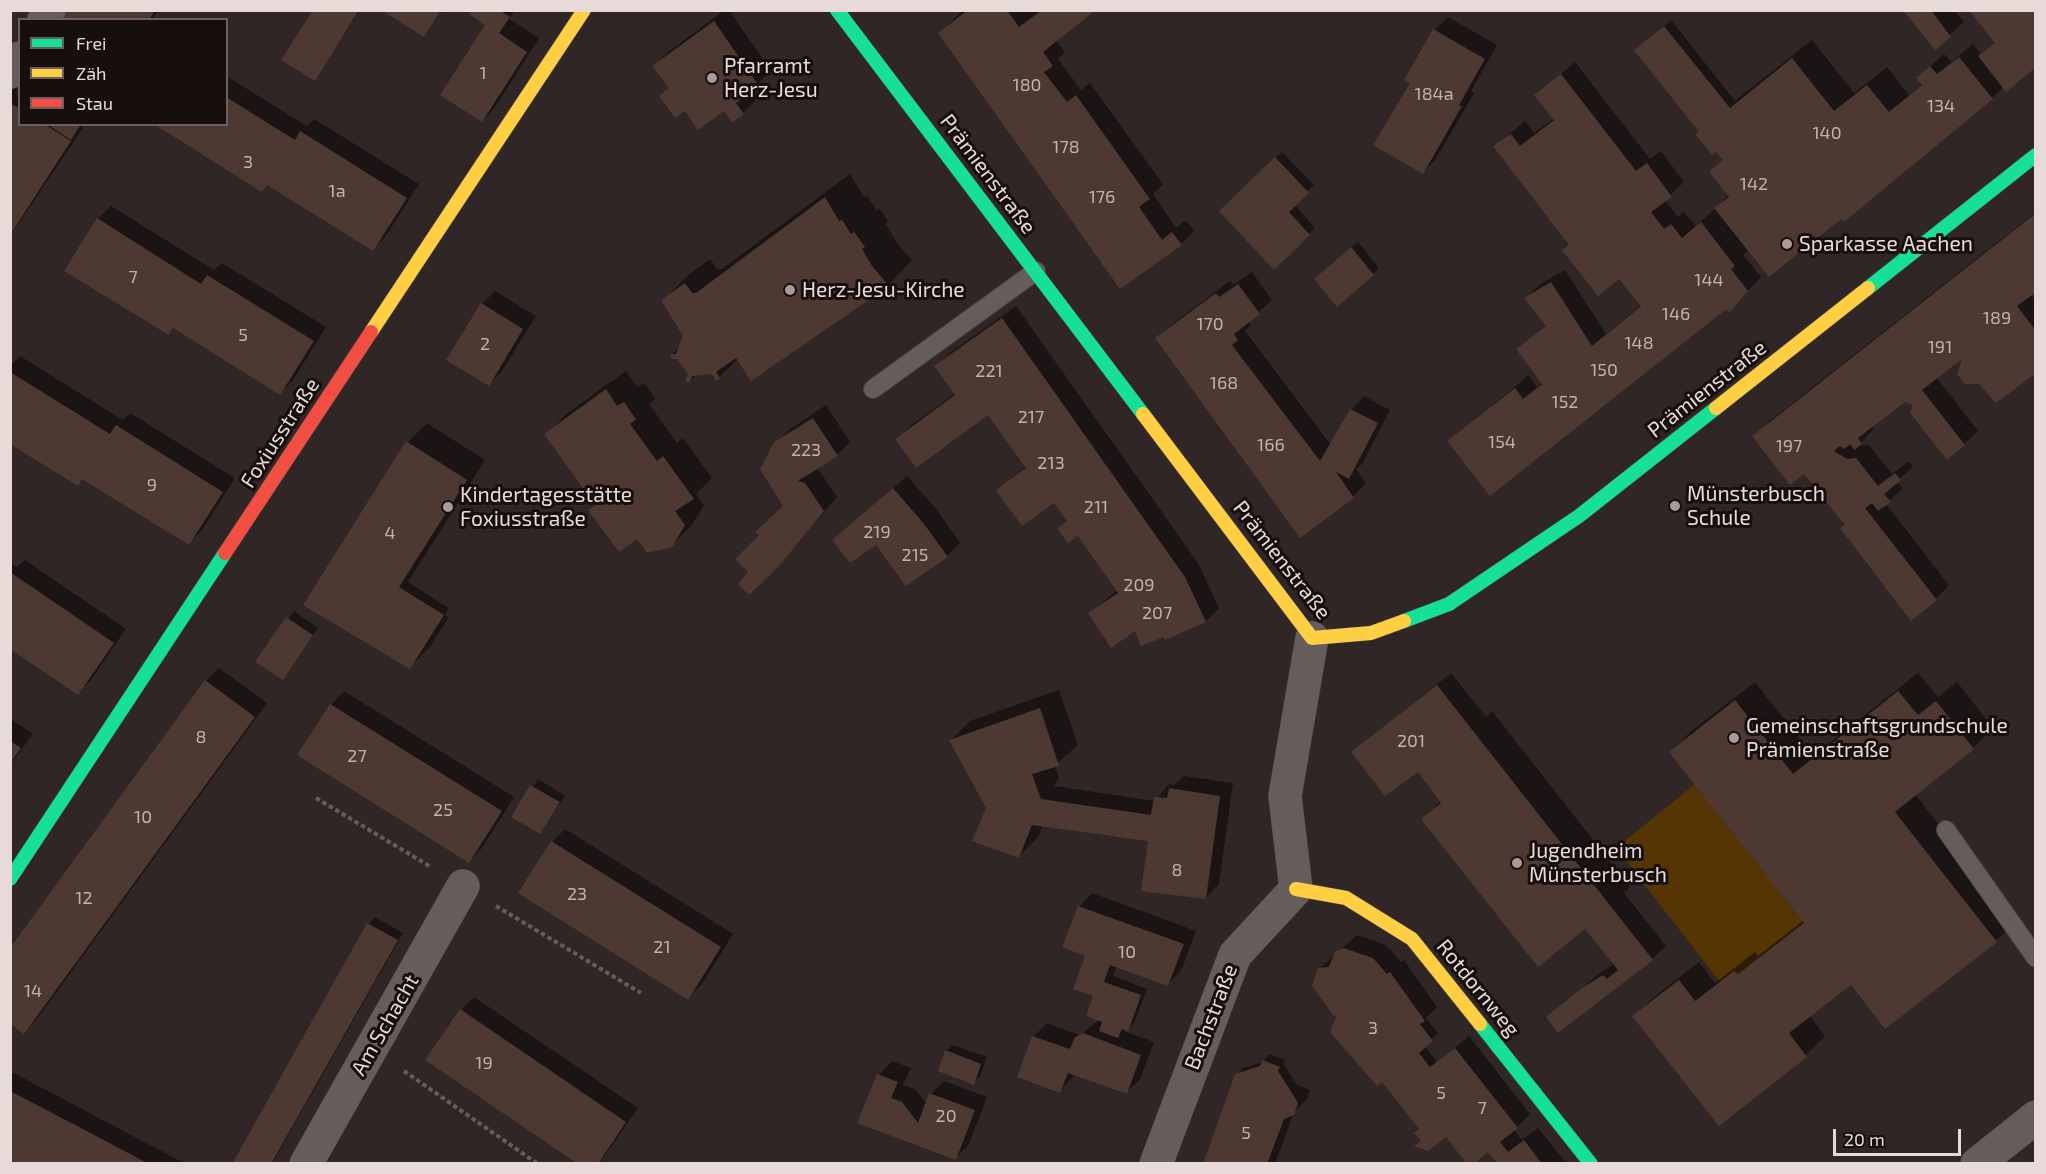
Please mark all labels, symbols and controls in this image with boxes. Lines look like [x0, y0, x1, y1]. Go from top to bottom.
legend [18, 18, 228, 126]
text: Frei [76, 32, 107, 54]
place label: Pfarramt Herz-Jesu [724, 53, 818, 103]
text: Zäh [76, 62, 107, 84]
house number: 1 [479, 62, 487, 84]
marker: Pfarramt Herz-Jesu [705, 71, 719, 85]
house number: 180 [1013, 74, 1041, 96]
house number: 184a [1414, 83, 1454, 105]
text: Stau [76, 92, 113, 114]
house number: 134 [1927, 95, 1955, 117]
street label: Prämienstraße [935, 109, 1041, 239]
house number: 140 [1812, 122, 1842, 144]
house number: 178 [1052, 136, 1080, 158]
house number: 3 [243, 151, 253, 173]
house number: 142 [1740, 173, 1768, 195]
house number: 1a [328, 180, 346, 202]
house number: 176 [1089, 186, 1115, 208]
place label: Sparkasse Aachen [1799, 231, 1973, 257]
marker: Sparkasse Aachen [1780, 237, 1794, 251]
house number: 7 [128, 266, 138, 288]
house number: 144 [1694, 269, 1724, 291]
place label: Herz-Jesu-Kirche [802, 277, 965, 303]
marker: Herz-Jesu-Kirche [783, 283, 797, 297]
house number: 146 [1662, 303, 1690, 325]
house number: 189 [1983, 307, 2011, 329]
house number: 170 [1196, 313, 1224, 335]
house number: 5 [238, 324, 248, 346]
house number: 148 [1624, 332, 1654, 354]
house number: 2 [480, 333, 490, 355]
street label: Prämienstraße [1643, 335, 1771, 443]
house number: 191 [1928, 336, 1952, 358]
house number: 150 [1590, 359, 1618, 381]
house number: 221 [975, 360, 1003, 382]
house number: 168 [1210, 372, 1238, 394]
street label: Foxiusstraße [235, 373, 325, 493]
house number: 152 [1552, 391, 1578, 413]
house number: 217 [1018, 406, 1044, 428]
house number: 154 [1488, 431, 1516, 453]
house number: 166 [1257, 434, 1285, 456]
house number: 197 [1776, 435, 1802, 457]
house number: 223 [791, 439, 821, 461]
house number: 213 [1037, 452, 1065, 474]
house number: 9 [147, 474, 157, 496]
place label: Münsterbusch Schule [1687, 481, 1825, 531]
place label: Kindertagesstätte Foxiusstraße [460, 482, 632, 532]
house number: 211 [1084, 496, 1108, 518]
street label: Prämienstraße [1228, 496, 1336, 624]
marker: Münsterbusch Schule [1668, 499, 1682, 513]
marker: Kindertagesstätte Foxiusstraße [441, 500, 455, 514]
house number: 219 [863, 521, 891, 543]
house number: 4 [384, 522, 396, 544]
house number: 215 [902, 544, 928, 566]
house number: 209 [1123, 574, 1155, 596]
house number: 207 [1142, 602, 1172, 624]
place label: Gemeinschaftsgrundschule Prämienstraße [1746, 713, 2008, 763]
house number: 8 [196, 726, 206, 748]
house number: 201 [1397, 730, 1425, 752]
marker: Gemeinschaftsgrundschule Prämienstraße [1727, 731, 1741, 745]
house number: 27 [347, 745, 367, 767]
house number: 25 [433, 799, 453, 821]
house number: 10 [134, 806, 152, 828]
place label: Jugendheim Münsterbusch [1529, 838, 1667, 888]
marker: Jugendheim Münsterbusch [1510, 856, 1524, 870]
house number: 8 [1172, 859, 1182, 881]
house number: 23 [567, 883, 587, 905]
house number: 12 [75, 887, 93, 909]
street label: Rotdornweg [1431, 934, 1525, 1042]
house number: 21 [653, 936, 671, 958]
house number: 10 [1118, 941, 1136, 963]
street label: Bachstraße [1179, 961, 1243, 1073]
street label: Am Schacht [346, 970, 424, 1080]
house number: 14 [24, 980, 42, 1002]
house number: 3 [1368, 1017, 1378, 1039]
house number: 19 [475, 1052, 493, 1074]
house number: 5 [1436, 1082, 1446, 1104]
house number: 7 [1477, 1097, 1487, 1119]
house number: 20 [936, 1105, 956, 1127]
scale bar [1836, 1117, 1964, 1155]
house number: 5 [1241, 1122, 1251, 1144]
text: 20 m [1844, 1128, 1885, 1150]

